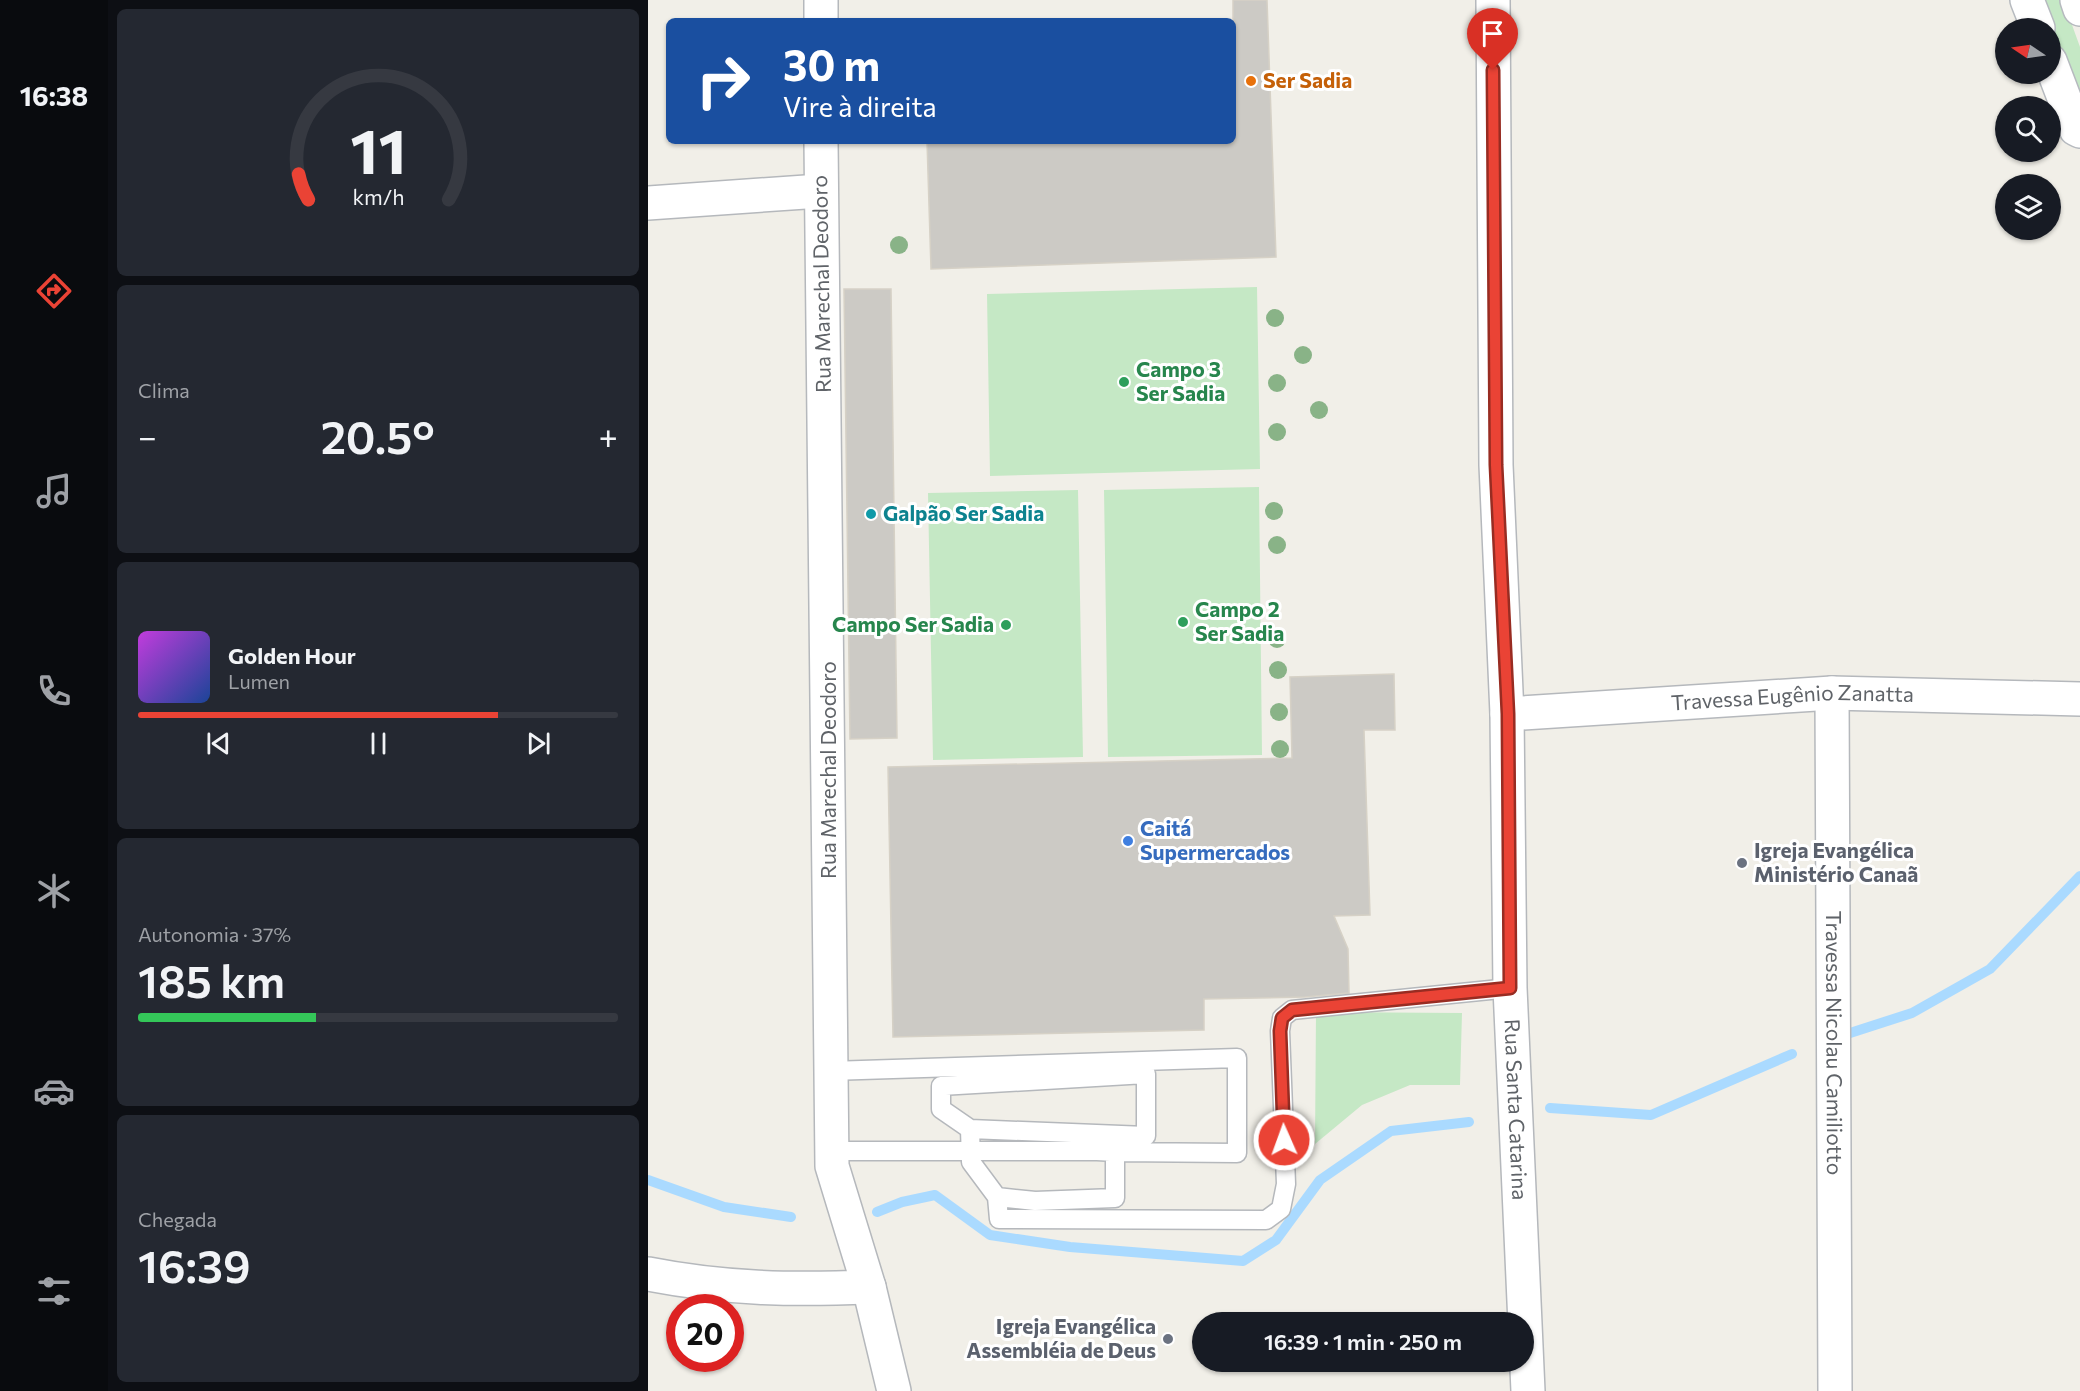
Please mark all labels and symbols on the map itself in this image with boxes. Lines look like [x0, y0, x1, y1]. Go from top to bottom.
pin [1467, 8, 1518, 70]
north arrow [1995, 18, 2061, 84]
place label: Ser Sadia [1263, 67, 1352, 92]
marker: Ser Sadia [1244, 74, 1258, 88]
street label: Rua Marechal Deodoro [806, 175, 835, 393]
place label: Campo 3 Ser Sadia [1136, 356, 1225, 405]
marker: Campo 3 Ser Sadia [1117, 375, 1131, 389]
place label: Galpão Ser Sadia [883, 500, 1044, 525]
marker: Galpão Ser Sadia [864, 507, 878, 521]
place label: Campo 2 Ser Sadia [1195, 596, 1284, 645]
place label: Campo Ser Sadia [832, 611, 994, 636]
marker: Campo 2 Ser Sadia [1176, 615, 1190, 629]
marker: Campo Ser Sadia [999, 618, 1013, 632]
street label: Rua Marechal Deodoro [815, 661, 840, 879]
street label: Travessa Eugênio Zanatta [1670, 679, 1914, 714]
place label: Caitá Supermercados [1140, 815, 1290, 864]
marker: Caitá Supermercados [1121, 834, 1135, 848]
place label: Igreja Evangélica Ministério Canaã [1754, 837, 1918, 886]
marker: Igreja Evangélica Ministério Canaã [1735, 856, 1749, 870]
street label: Travessa Nicolau Camiliotto [1822, 911, 1848, 1175]
street label: Rua Santa Catarina [1500, 1018, 1533, 1201]
position arrow [1252, 1108, 1316, 1172]
speed limit sign: 20 [666, 1294, 744, 1372]
place label: Igreja Evangélica Assembléia de Deus [966, 1313, 1156, 1362]
marker: Igreja Evangélica Assembléia de Deus [1161, 1332, 1175, 1346]

